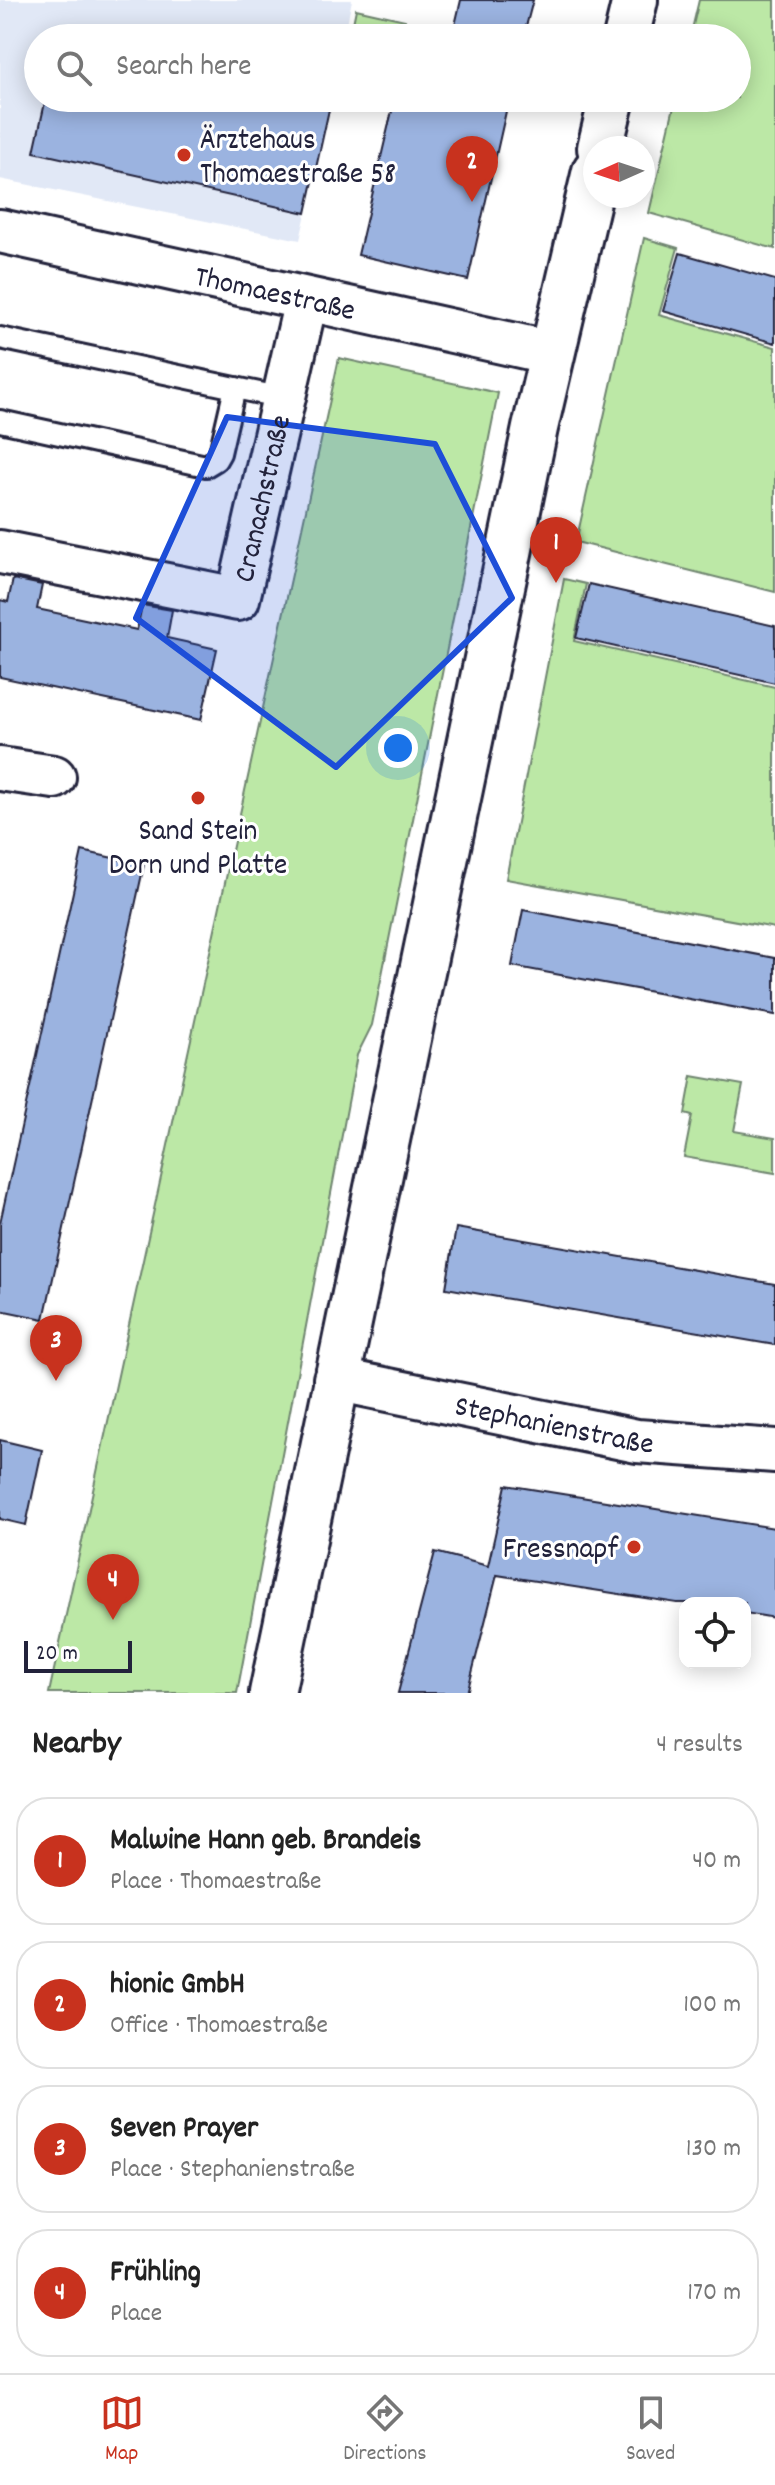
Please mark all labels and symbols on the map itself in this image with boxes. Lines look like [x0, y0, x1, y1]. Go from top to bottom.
place label: Ärztehaus Thomaestraße 58 [200, 121, 396, 198]
pin: 2 [446, 136, 498, 202]
north arrow [583, 136, 655, 208]
marker: Ärztehaus Thomaestraße 58 [175, 146, 193, 164]
street label: Thomaestraße [190, 258, 359, 335]
street label: Cranachstraße [225, 411, 305, 587]
pin: 1 [530, 517, 582, 583]
your location [378, 728, 418, 768]
marker: Sand Stein Dorn und Platte [189, 789, 207, 807]
place label: Sand Stein Dorn und Platte [109, 812, 287, 889]
pin: 3 [30, 1315, 82, 1381]
street label: Stephanienstraße [450, 1387, 655, 1468]
place label: Fressnapf [503, 1530, 619, 1573]
marker: Fressnapf [625, 1538, 643, 1556]
pin: 4 [87, 1554, 139, 1620]
scale bar [24, 1637, 132, 1673]

